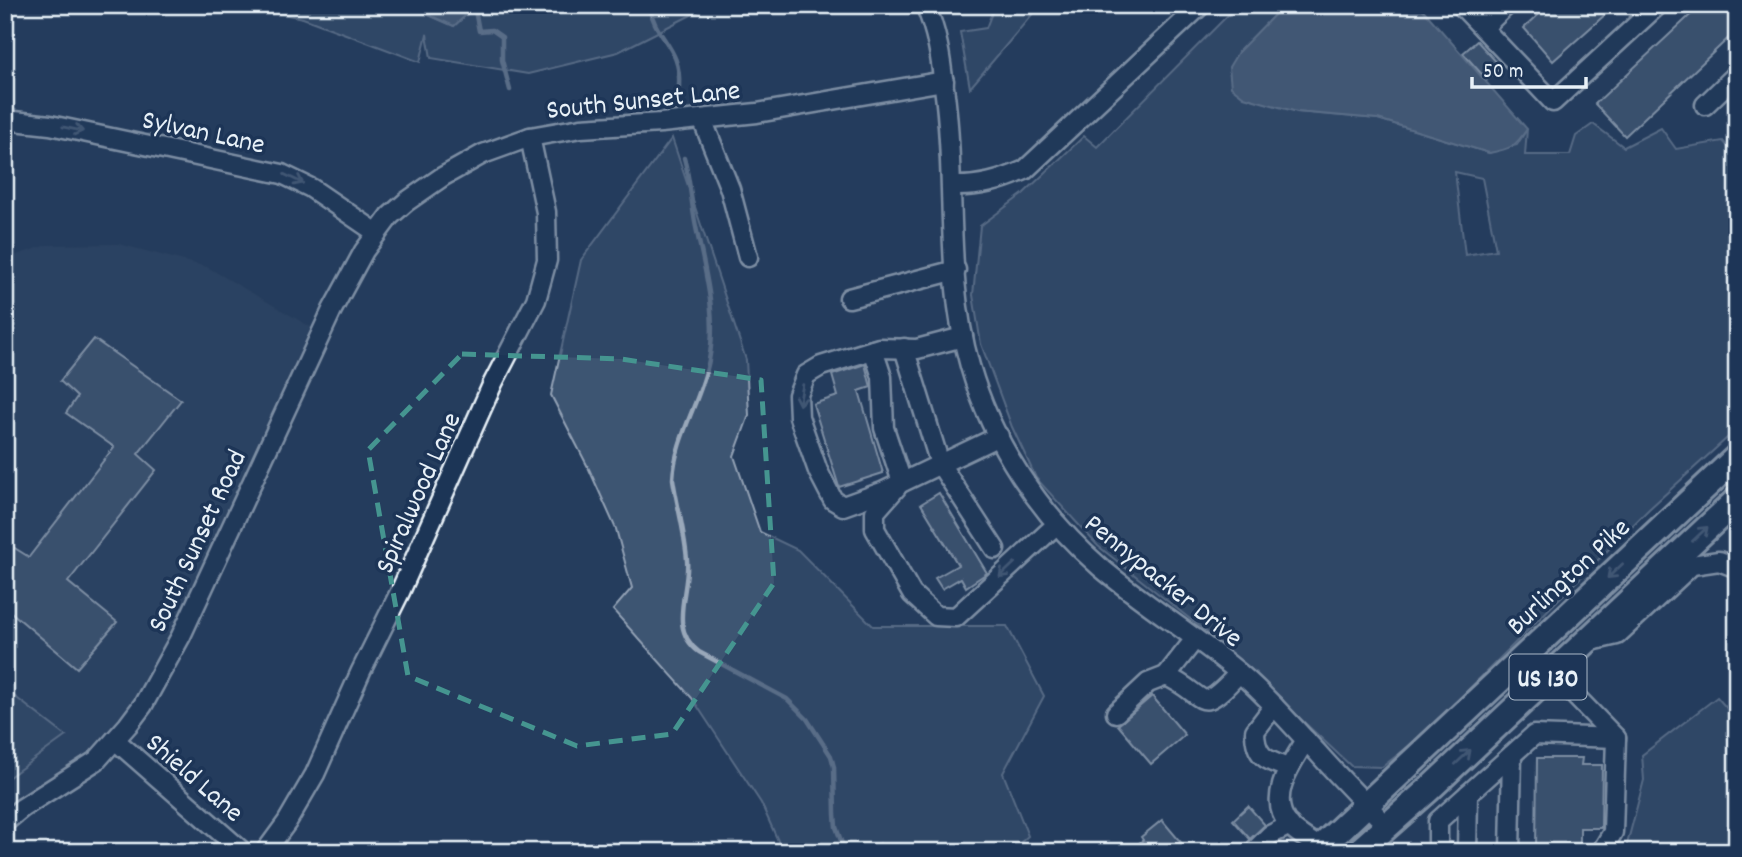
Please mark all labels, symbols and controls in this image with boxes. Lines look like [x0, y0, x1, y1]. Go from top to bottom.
scale bar [1472, 46, 1586, 90]
text: 50 m [1483, 58, 1523, 88]
street label: South Sunset Lane [545, 73, 742, 133]
street label: Sylvan Lane [138, 102, 268, 167]
one-way arrow [61, 123, 84, 137]
one-way arrow [283, 173, 304, 187]
one-way arrow [793, 383, 807, 406]
street label: Spiralwood Lane [367, 407, 474, 581]
street label: South Sunset Road [140, 444, 259, 640]
street label: Pennypacker Drive [1074, 506, 1250, 660]
street label: Burlington Pike [1500, 511, 1641, 647]
one-way arrow [1691, 526, 1708, 543]
one-way arrow [998, 562, 1016, 578]
one-way arrow [1606, 563, 1624, 579]
road number: US 130 [1510, 654, 1586, 699]
street label: Shield Lane [135, 726, 251, 834]
one-way arrow [1454, 748, 1471, 765]

